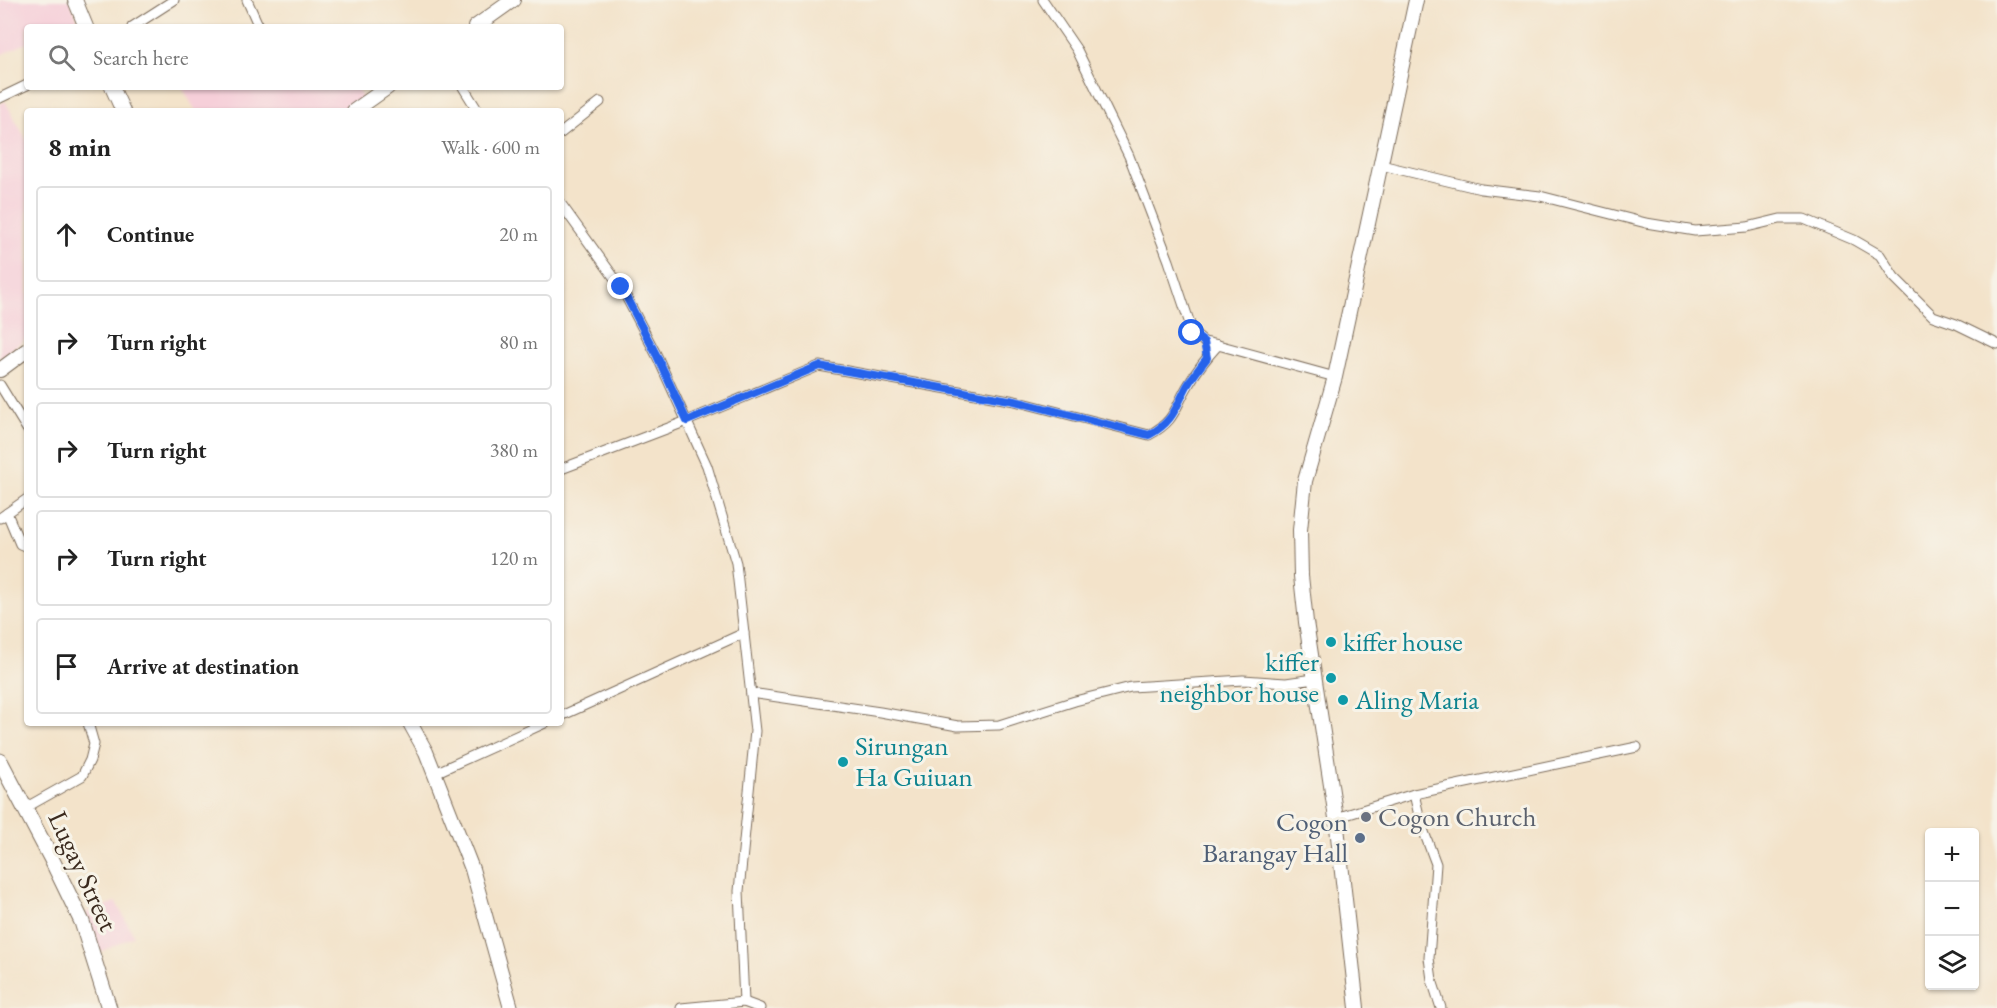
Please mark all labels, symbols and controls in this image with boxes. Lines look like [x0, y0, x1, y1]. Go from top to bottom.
search box [24, 24, 564, 90]
icon: search [45, 41, 78, 74]
text: Search here [93, 43, 188, 72]
text: 8 min [48, 130, 111, 164]
text: Walk · 600 m [441, 134, 540, 160]
icon: ahead [50, 218, 83, 251]
text: Continue [107, 220, 194, 249]
text: 20 m [499, 221, 538, 247]
route end [607, 273, 633, 299]
route start [1178, 319, 1204, 345]
icon: right [50, 326, 83, 359]
text: Turn right [107, 328, 206, 357]
text: 80 m [499, 329, 538, 355]
icon: right [50, 434, 83, 467]
text: Turn right [107, 436, 206, 465]
text: 380 m [490, 437, 538, 463]
icon: right [50, 542, 83, 575]
text: Turn right [107, 544, 206, 573]
text: 120 m [490, 545, 538, 571]
place label: kiffer house [1343, 624, 1463, 659]
marker: kiffer house [1324, 635, 1338, 649]
place label: kiffer neighbor house [1160, 644, 1319, 710]
icon: arrive [50, 650, 83, 683]
text: Arrive at destination [107, 652, 299, 681]
marker: kiffer neighbor house [1324, 671, 1338, 685]
place label: Aling Maria [1354, 682, 1479, 717]
marker: Aling Maria [1336, 693, 1350, 707]
place label: Sirungan Ha Guiuan [855, 728, 973, 794]
marker: Sirungan Ha Guiuan [836, 755, 850, 769]
place label: Cogon Church [1378, 799, 1537, 834]
place label: Cogon Barangay Hall [1202, 804, 1348, 870]
street label: Lugay Street [40, 805, 127, 937]
marker: Cogon Church [1359, 810, 1373, 824]
map controls [1925, 828, 1979, 990]
button: + [1925, 828, 1979, 882]
marker: Cogon Barangay Hall [1353, 831, 1367, 845]
button: − [1925, 882, 1979, 936]
button: layers [1925, 936, 1979, 990]

